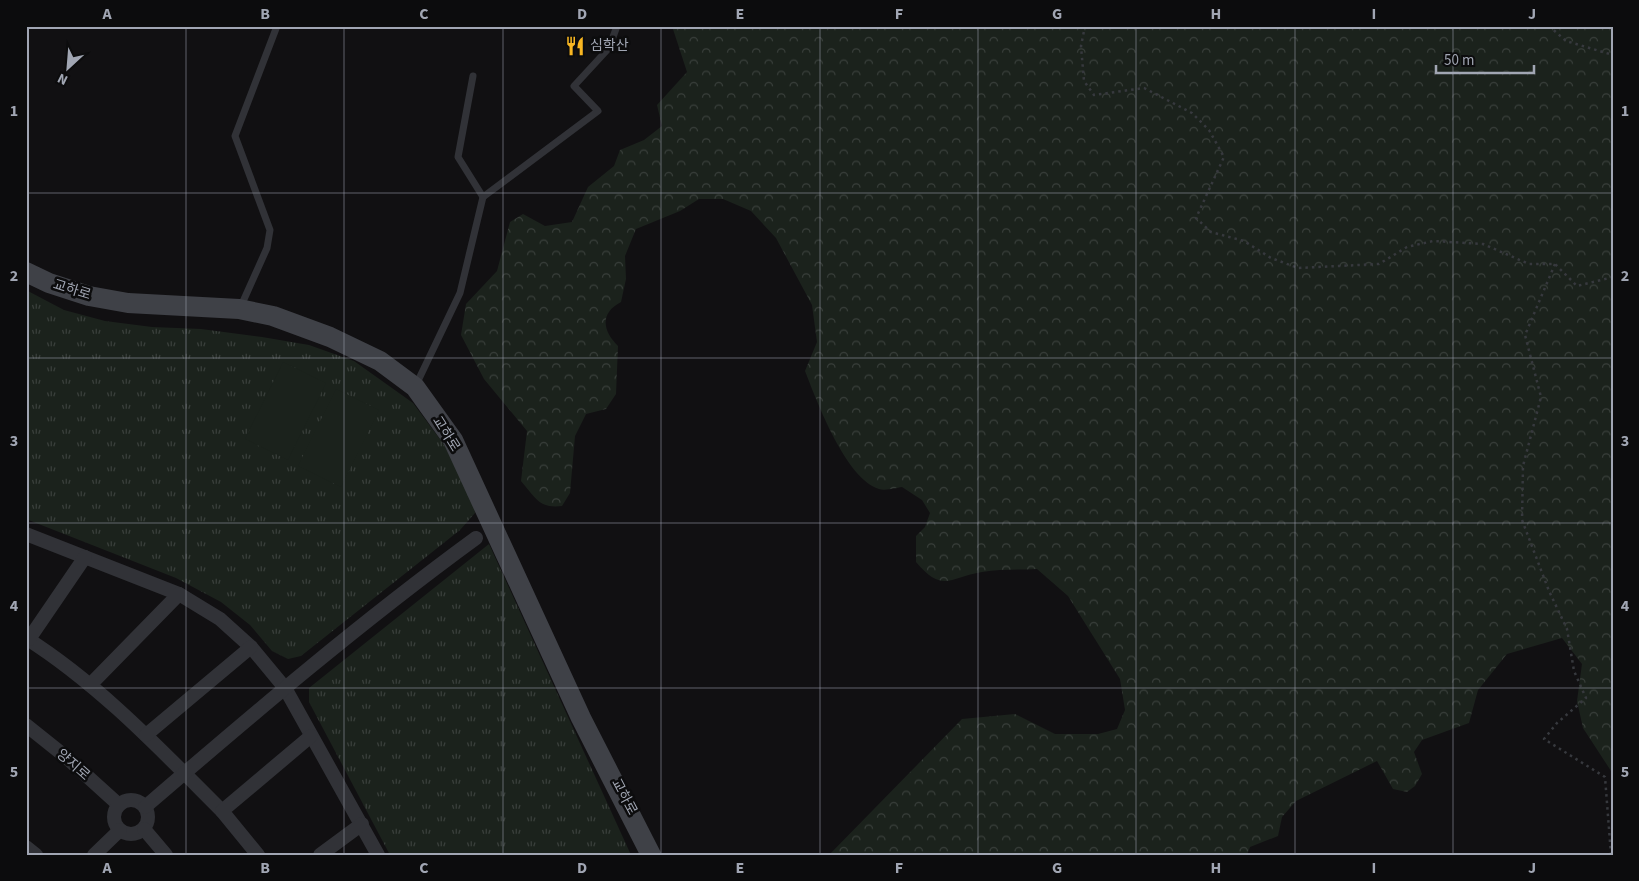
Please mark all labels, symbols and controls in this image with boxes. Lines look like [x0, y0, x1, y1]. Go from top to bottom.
text: A [101, 3, 112, 25]
text: B [260, 3, 270, 25]
text: C [419, 3, 429, 25]
text: D [577, 3, 587, 25]
text: E [736, 3, 744, 25]
text: F [895, 3, 903, 25]
text: G [1052, 3, 1062, 25]
text: H [1211, 3, 1221, 25]
text: I [1372, 3, 1376, 25]
text: J [1528, 3, 1536, 25]
restaurant icon: 심학산 [564, 35, 586, 57]
place label: 심학산 [590, 36, 629, 56]
north arrow [42, 42, 92, 92]
scale bar [1436, 42, 1534, 74]
text: 50 m [1444, 50, 1474, 71]
text: N [54, 68, 71, 90]
text: 1 [10, 100, 18, 122]
text: 1 [1621, 100, 1629, 122]
text: 2 [10, 265, 18, 287]
text: 2 [1621, 265, 1629, 287]
street label: 교하로 [51, 275, 94, 305]
street label: 교하로 [427, 412, 465, 456]
text: 3 [10, 430, 18, 452]
text: 3 [1621, 430, 1629, 452]
text: 4 [10, 595, 19, 617]
text: 4 [1621, 595, 1630, 617]
street label: 양지로 [52, 745, 94, 785]
text: 5 [10, 761, 18, 783]
text: 5 [1621, 761, 1629, 783]
street label: 교하로 [606, 775, 642, 819]
text: A [101, 857, 112, 879]
text: B [260, 857, 270, 879]
text: C [419, 857, 429, 879]
text: D [577, 857, 587, 879]
text: E [736, 857, 744, 879]
text: F [895, 857, 903, 879]
text: G [1052, 857, 1062, 879]
text: H [1211, 857, 1221, 879]
text: I [1372, 857, 1376, 879]
text: J [1528, 857, 1536, 879]

